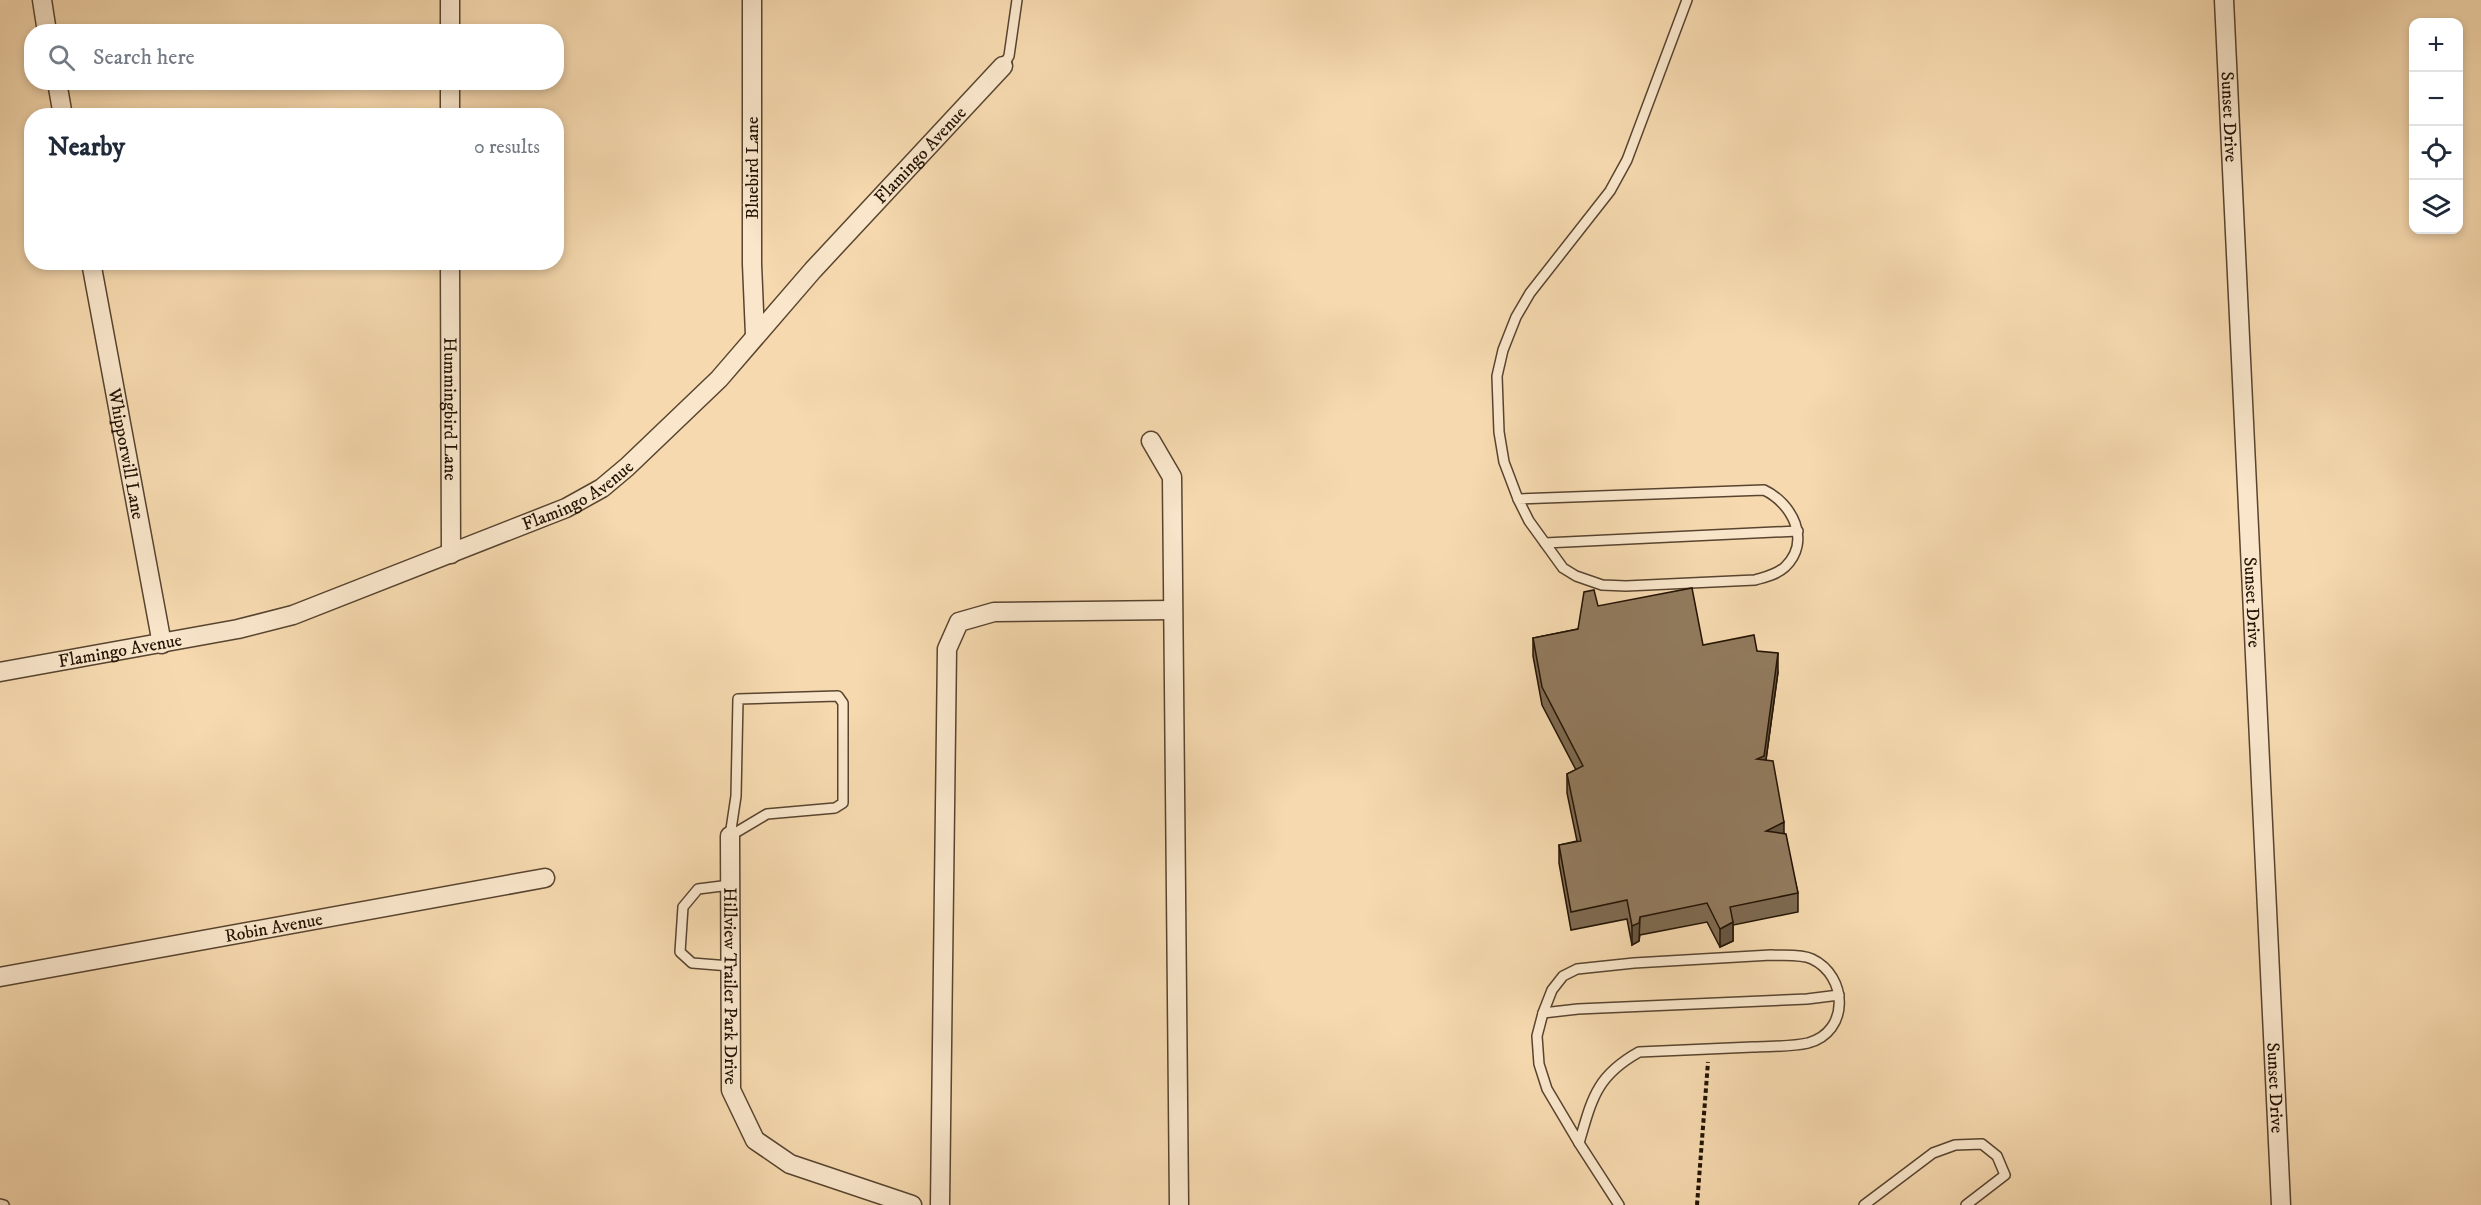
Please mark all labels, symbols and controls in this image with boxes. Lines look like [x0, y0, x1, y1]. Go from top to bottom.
map controls [2409, 18, 2463, 234]
button: + [2409, 18, 2463, 72]
search box [24, 24, 564, 90]
icon: search [45, 41, 78, 74]
text: Search here [93, 44, 195, 71]
street label: Sunset Drive [2215, 71, 2242, 163]
button: − [2409, 72, 2463, 126]
street label: Flamingo Avenue [870, 102, 971, 209]
street label: Bluebird Lane [742, 117, 764, 219]
button: locate [2409, 126, 2463, 180]
text: Nearby [48, 131, 125, 164]
text: 0 results [474, 135, 540, 160]
button: layers [2409, 180, 2463, 234]
street label: Hummingbird Lane [438, 337, 461, 481]
street label: Whipporwill Lane [102, 386, 149, 521]
street label: Flamingo Avenue [519, 456, 639, 536]
street label: Sunset Drive [2238, 557, 2265, 648]
street label: Flamingo Avenue [57, 629, 184, 673]
street label: Hillview Trailer Park Drive [718, 887, 741, 1085]
street label: Robin Avenue [223, 909, 324, 948]
street label: Sunset Drive [2261, 1042, 2288, 1134]

